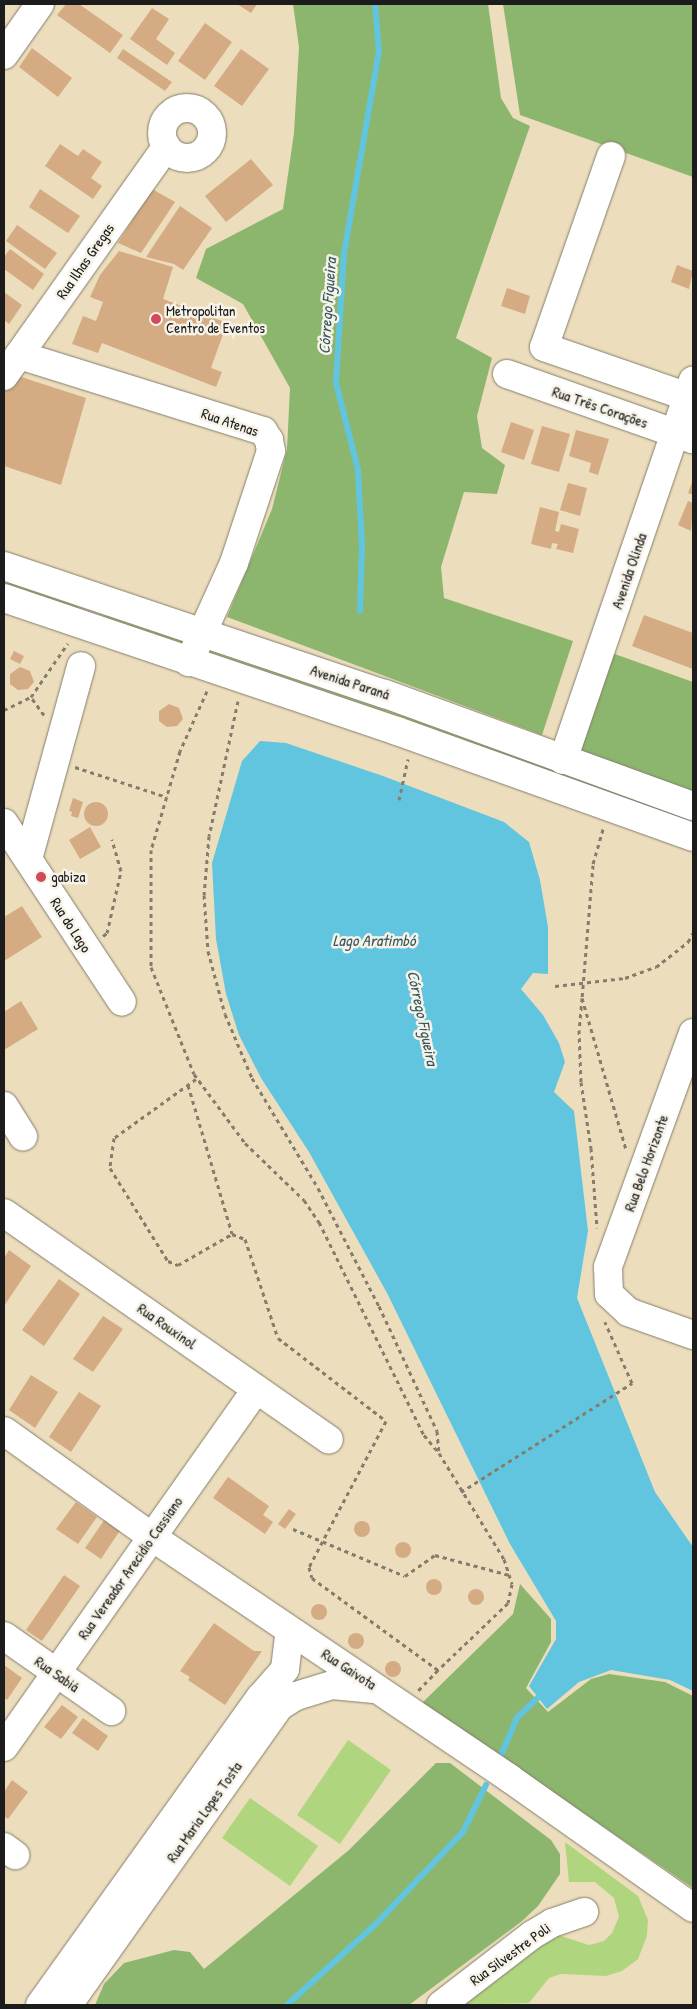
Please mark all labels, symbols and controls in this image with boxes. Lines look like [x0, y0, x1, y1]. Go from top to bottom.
street label: Rua Ilhas Gregas [52, 220, 118, 302]
water label: Córrego Figueira [314, 257, 340, 355]
place label: Metropolitan Centro de Eventos [166, 301, 265, 336]
marker: Metropolitan Centro de Eventos [150, 313, 162, 325]
street label: Rua Três Corações [550, 382, 650, 432]
street label: Rua Atenas [199, 404, 261, 440]
street label: Avenida Olinda [608, 531, 650, 611]
street label: Avenida Paraná [308, 661, 392, 703]
place label: gabiza [51, 868, 85, 886]
marker: gabiza [35, 871, 47, 883]
street label: Rua do Lago [47, 894, 95, 956]
water label: Lago Aratimbó [333, 930, 415, 950]
water label: Córrego Figueira [404, 969, 442, 1067]
street label: Rua Belo Horizonte [620, 1112, 672, 1214]
street label: Rua Rouxinol [134, 1299, 200, 1353]
street label: Rua Vereador Arecidio Cassiano [74, 1493, 186, 1643]
street label: Rua Gaivota [318, 1645, 380, 1693]
street label: Rua Sabiá [31, 1652, 83, 1696]
street label: Rua Maria Lopes Tosta [163, 1758, 245, 1866]
street label: Rua Silvestre Poli [466, 1919, 554, 1989]

